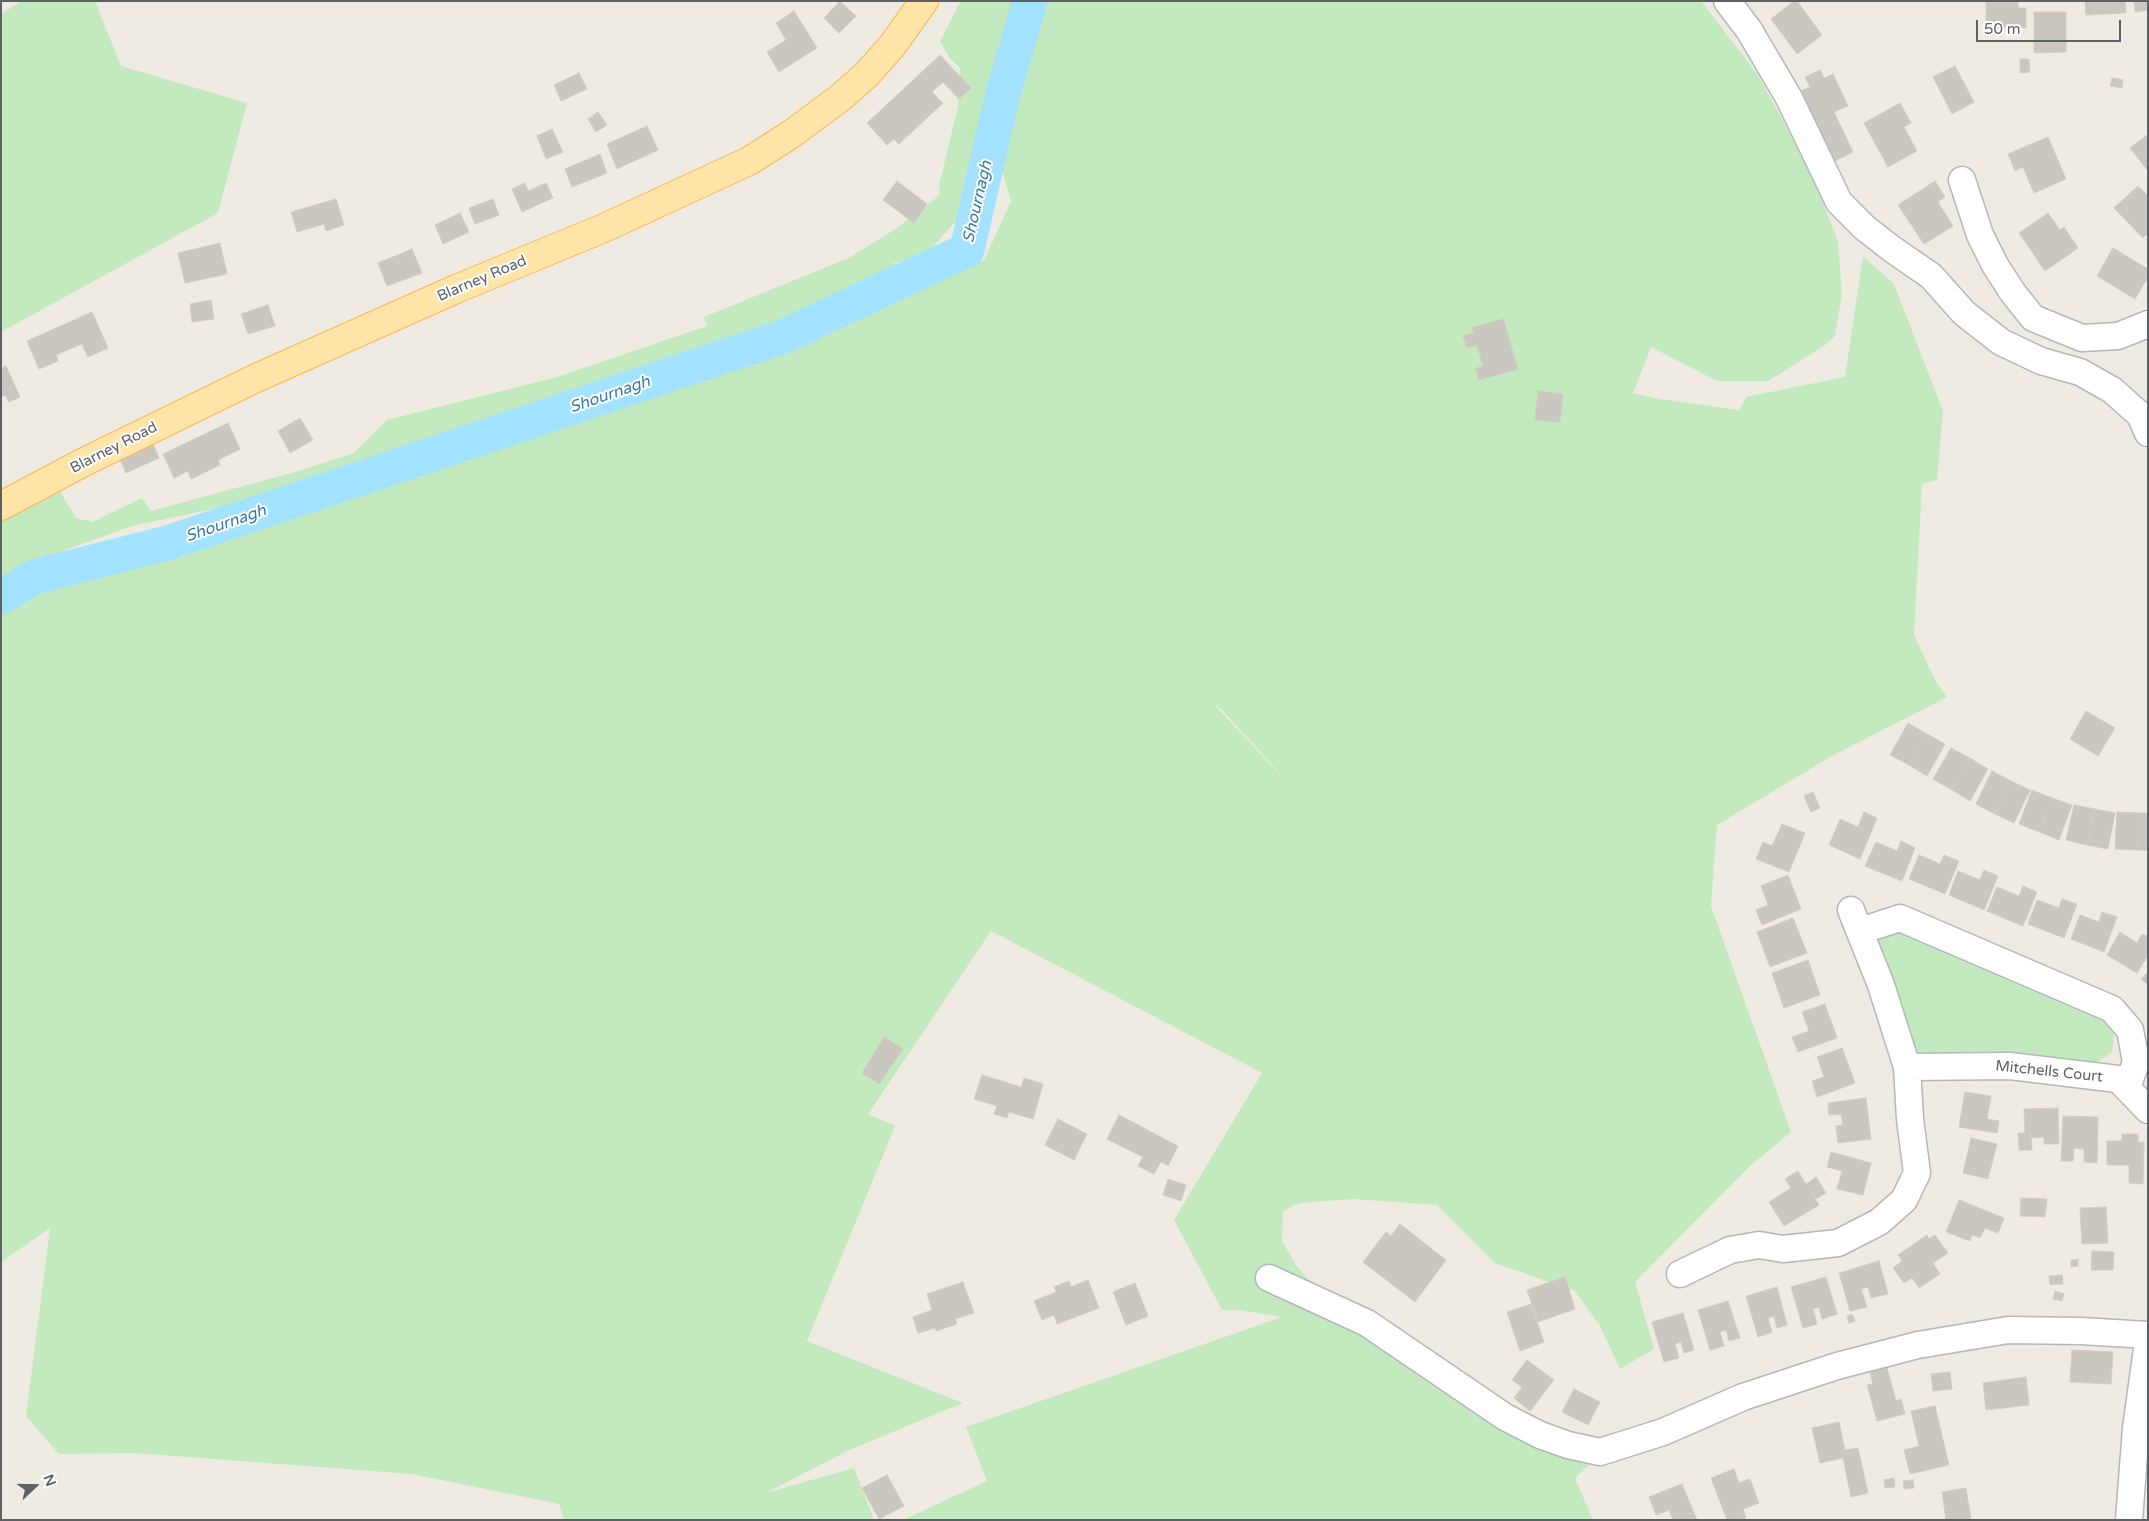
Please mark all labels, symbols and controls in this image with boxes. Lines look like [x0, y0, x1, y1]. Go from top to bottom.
scale bar [1979, 10, 2124, 42]
text: 50 m [1984, 20, 2021, 38]
water label: Shournagh [959, 159, 997, 245]
street label: Blarney Road [435, 252, 529, 306]
water label: Shournagh [567, 372, 653, 418]
street label: Blarney Road [67, 418, 161, 478]
water label: Shournagh [183, 501, 269, 547]
street label: Mitchells Court [1994, 1057, 2104, 1087]
north arrow [10, 1461, 60, 1511]
text: N [40, 1472, 59, 1489]

